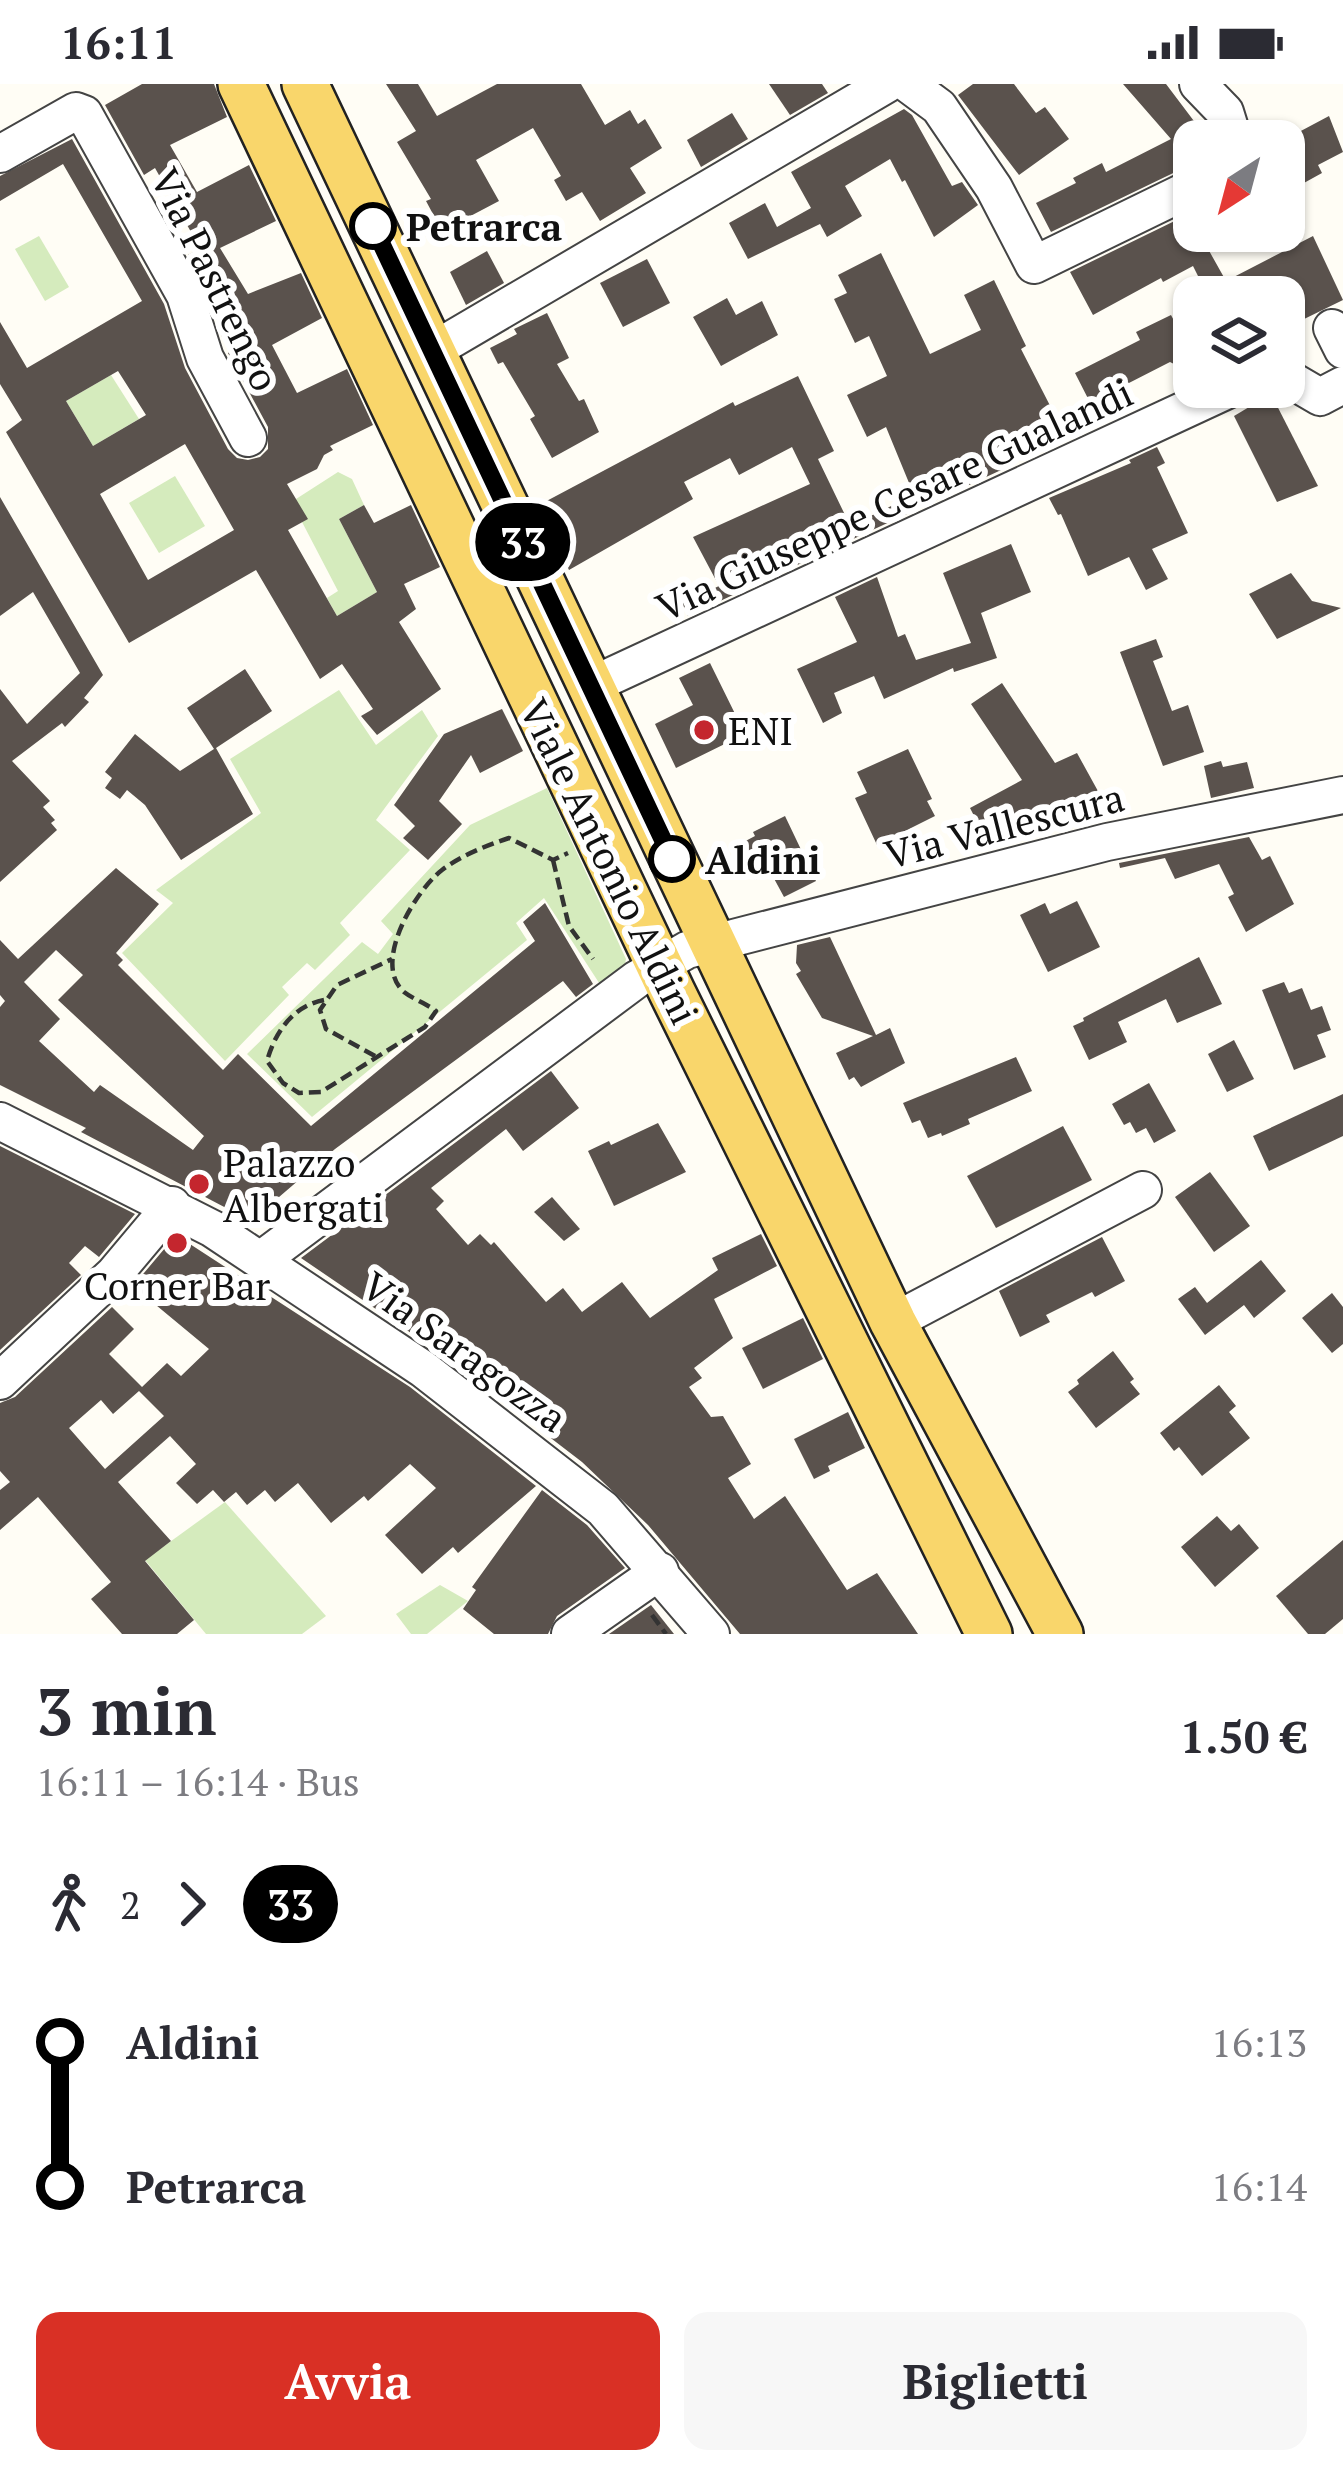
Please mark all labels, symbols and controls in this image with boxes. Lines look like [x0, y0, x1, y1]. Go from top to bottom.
text: 16:11 [60, 12, 177, 72]
north arrow [1173, 120, 1305, 252]
map controls [1173, 120, 1305, 408]
street label: Via Pastrengo [140, 159, 292, 399]
place label: Petrarca [406, 200, 563, 252]
marker: Petrarca [351, 204, 395, 248]
button: layers [1173, 276, 1305, 408]
street label: Via Giuseppe Cesare Gualandi [648, 366, 1140, 632]
line badge: 33 [469, 503, 577, 581]
text: 33 [499, 514, 547, 570]
street label: Viale Antonio Aldini [509, 690, 711, 1032]
place label: ENI [728, 704, 793, 756]
marker: ENI [691, 717, 717, 743]
street label: Via Vallescura [879, 770, 1129, 880]
place label: Aldini [705, 833, 821, 885]
marker: Aldini [650, 837, 694, 881]
place label: Palazzo Albergati [223, 1136, 384, 1233]
marker: Palazzo Albergati [186, 1171, 212, 1197]
marker: Corner Bar [164, 1230, 190, 1256]
place label: Corner Bar [84, 1259, 270, 1311]
street label: Via Saragozza [352, 1259, 578, 1443]
text: 3 min [36, 1666, 217, 1754]
text: 1.50 € [1180, 1706, 1307, 1766]
text: 16:11 – 16:14 · Bus [36, 1755, 360, 1807]
icon: walk [36, 1871, 102, 1937]
icon: forward [159, 1871, 225, 1937]
text: 33 [267, 1876, 314, 1932]
text: 2 [120, 1878, 141, 1930]
text: Aldini [126, 2012, 260, 2072]
text: 16:13 [1211, 2016, 1307, 2068]
text: Petrarca [126, 2156, 306, 2216]
text: 16:14 [1211, 2160, 1307, 2212]
button: Avvia [36, 2312, 660, 2450]
button: Biglietti [684, 2312, 1307, 2450]

